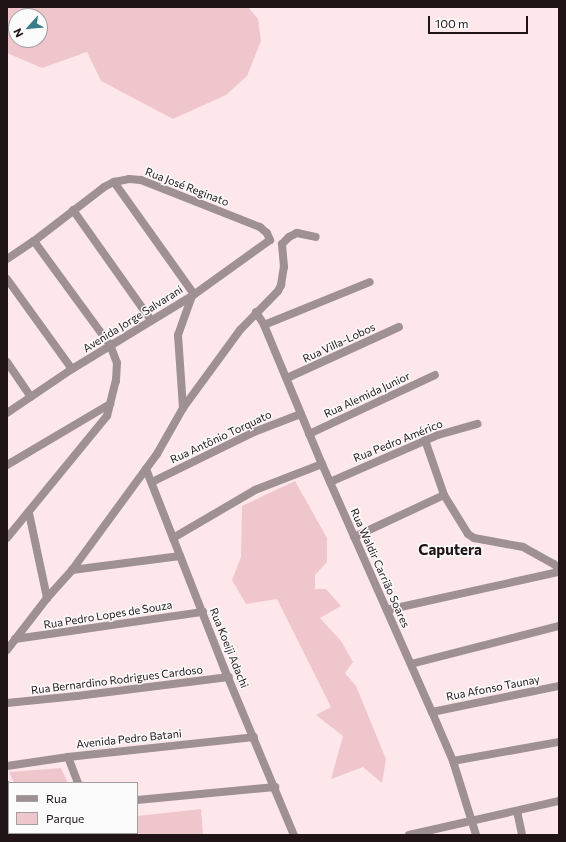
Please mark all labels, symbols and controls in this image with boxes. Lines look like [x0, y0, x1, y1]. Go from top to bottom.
north arrow [8, 8, 48, 48]
scale bar [430, 8, 530, 34]
text: 100 m [435, 16, 469, 30]
text: N [10, 27, 25, 40]
street label: Rua José Reginato [143, 165, 231, 209]
street label: Avenida Jorge Salvarani [81, 283, 185, 355]
street label: Rua Villa-Lobos [301, 320, 377, 366]
street label: Rua Alemida Junior [322, 369, 412, 421]
street label: Rua Antônio Torquato [168, 408, 274, 466]
street label: Rua Pedro Américo [351, 417, 445, 465]
street label: Rua Waldir Carrião Soares [348, 506, 412, 630]
district label: Caputera [418, 541, 482, 559]
street label: Rua Pedro Lopes de Souza [43, 598, 173, 632]
street label: Rua Koeiji Adachi [207, 606, 251, 690]
street label: Rua Bernardino Rodrigues Cardoso [30, 663, 204, 697]
street label: Rua Afonso Taunay [445, 672, 541, 704]
street label: Avenida Pedro Batani [76, 727, 182, 751]
legend [8, 782, 138, 834]
text: Rua [46, 791, 67, 805]
text: Parque [46, 811, 84, 825]

